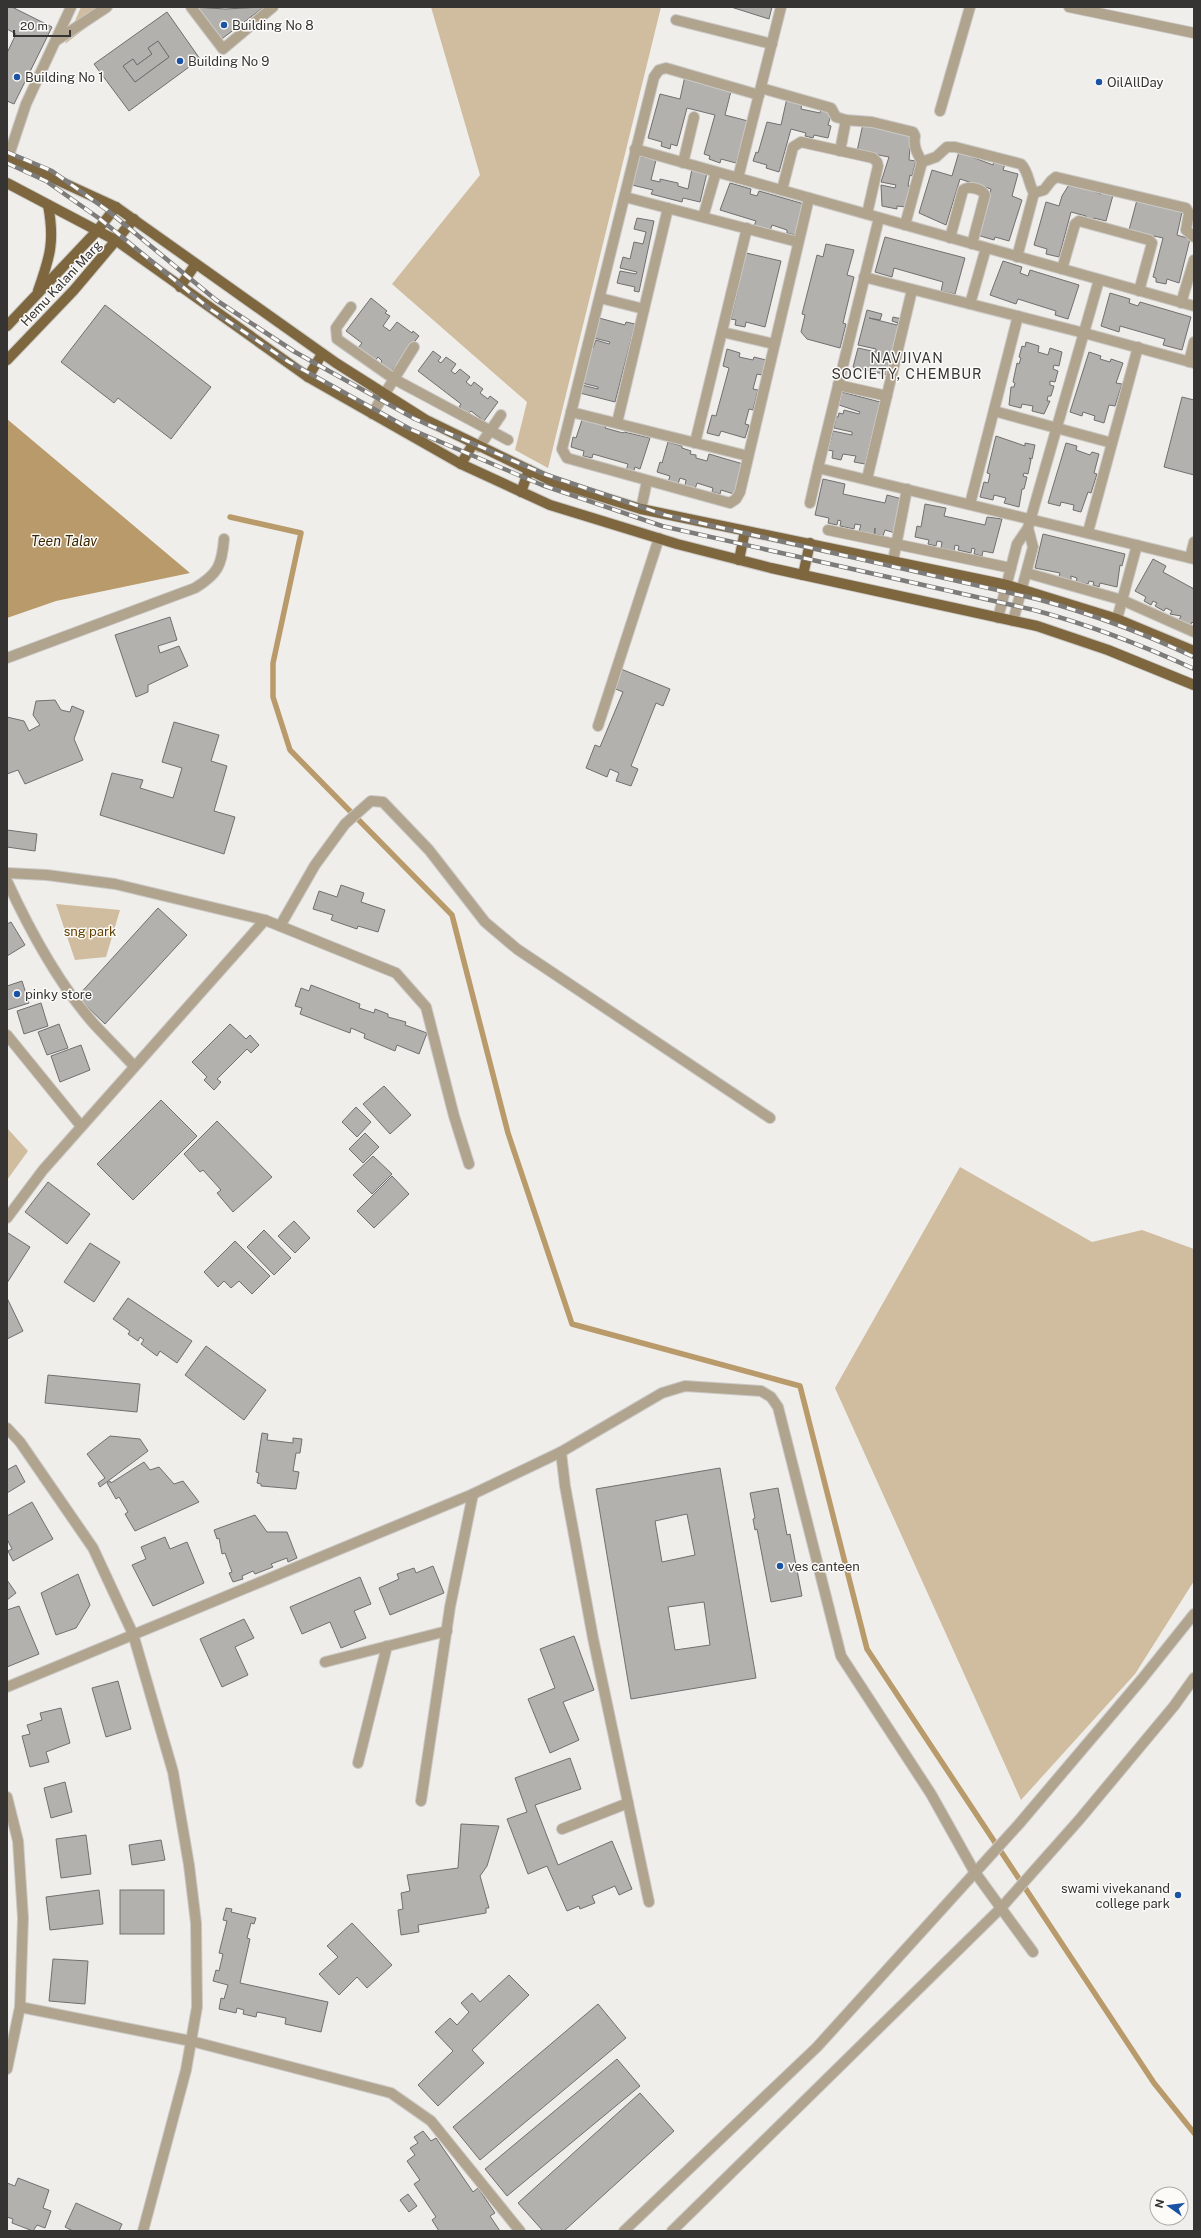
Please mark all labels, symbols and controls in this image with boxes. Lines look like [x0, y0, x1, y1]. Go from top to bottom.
scale bar [14, 12, 70, 38]
place label: Building No 8 [232, 18, 314, 33]
text: 20 m [20, 19, 48, 33]
marker: Building No 8 [219, 20, 229, 30]
place label: Building No 9 [188, 54, 269, 69]
marker: Building No 9 [175, 56, 185, 66]
place label: Building No 1 [25, 70, 104, 85]
marker: Building No 1 [12, 72, 22, 82]
place label: OilAllDay [1107, 75, 1164, 90]
marker: OilAllDay [1094, 77, 1104, 87]
street label: Hemu Kalani Marg [18, 237, 105, 329]
district label: NAVJIVAN SOCIETY, CHEMBUR [831, 350, 983, 382]
water label: Teen Talav [31, 533, 97, 549]
park label: sng park [64, 924, 116, 939]
place label: pinky store [25, 987, 92, 1002]
marker: pinky store [12, 989, 22, 999]
place label: ves canteen [788, 1559, 860, 1574]
marker: ves canteen [775, 1561, 785, 1571]
place label: swami vivekanand college park [1061, 1881, 1170, 1911]
marker: swami vivekanand college park [1173, 1890, 1183, 1900]
north arrow [1149, 2186, 1189, 2226]
text: N [1152, 2198, 1166, 2209]

